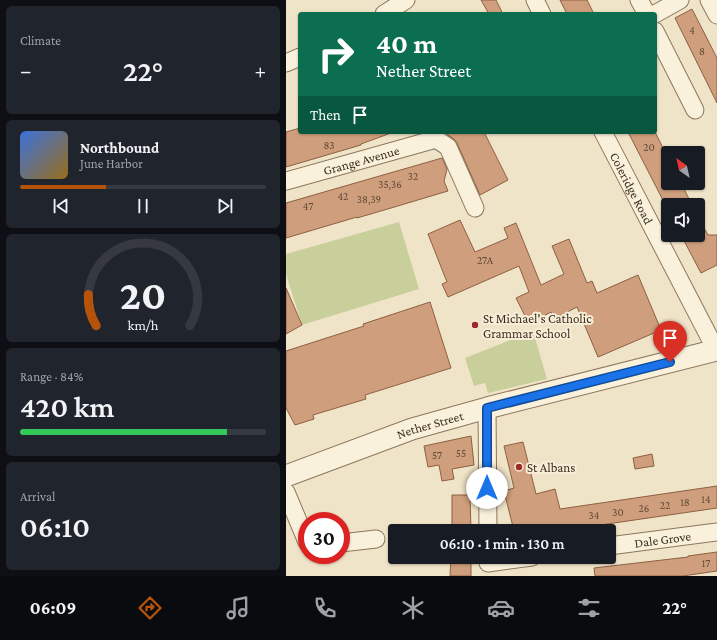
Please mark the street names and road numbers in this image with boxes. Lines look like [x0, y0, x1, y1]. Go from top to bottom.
street label: Grange Avenue [321, 142, 401, 178]
street label: Coleridge Road [607, 149, 657, 227]
street label: Nether Street [395, 407, 466, 442]
street label: Dale Grove [633, 528, 692, 550]

